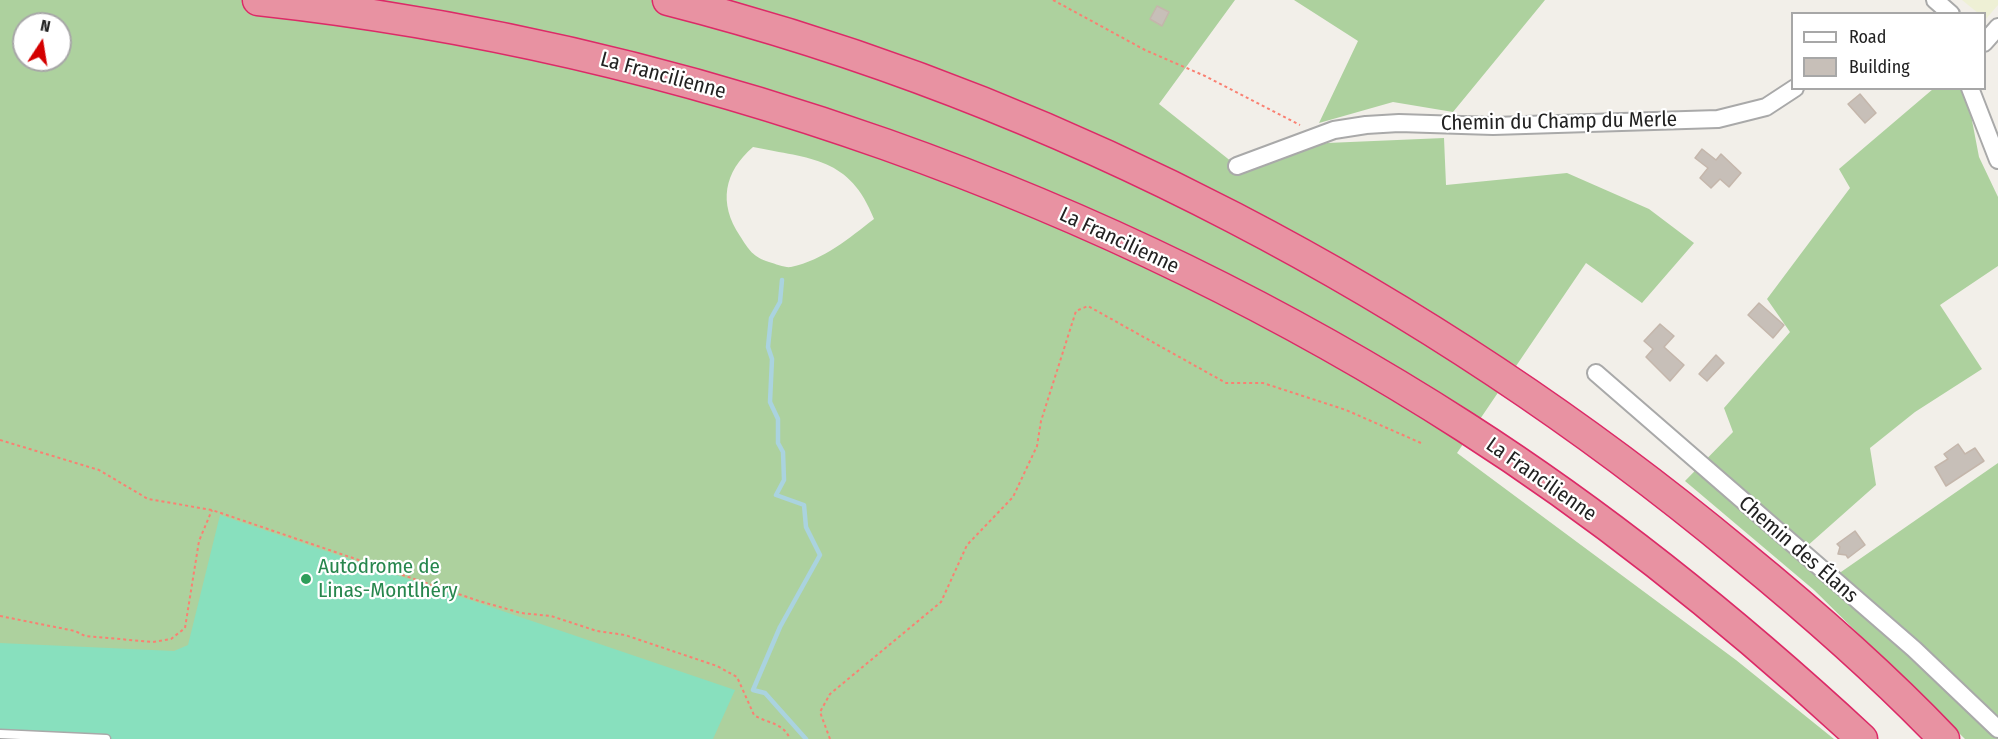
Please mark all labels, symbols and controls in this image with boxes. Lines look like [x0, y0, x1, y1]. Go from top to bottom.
north arrow [12, 12, 72, 72]
legend [1791, 12, 1986, 90]
text: N [39, 16, 52, 36]
text: Road [1849, 26, 1886, 48]
street label: La Francilienne [597, 47, 729, 105]
text: Building [1849, 56, 1910, 78]
street label: Chemin du Champ du Merle [1441, 107, 1677, 137]
street label: La Francilienne [1055, 202, 1183, 280]
street label: La Francilienne [1481, 433, 1601, 527]
street label: Chemin des Élans [1733, 491, 1863, 609]
place label: Autodrome de Linas-Montlhéry [318, 554, 458, 604]
marker: Autodrome de Linas-Montlhéry [299, 572, 313, 586]

